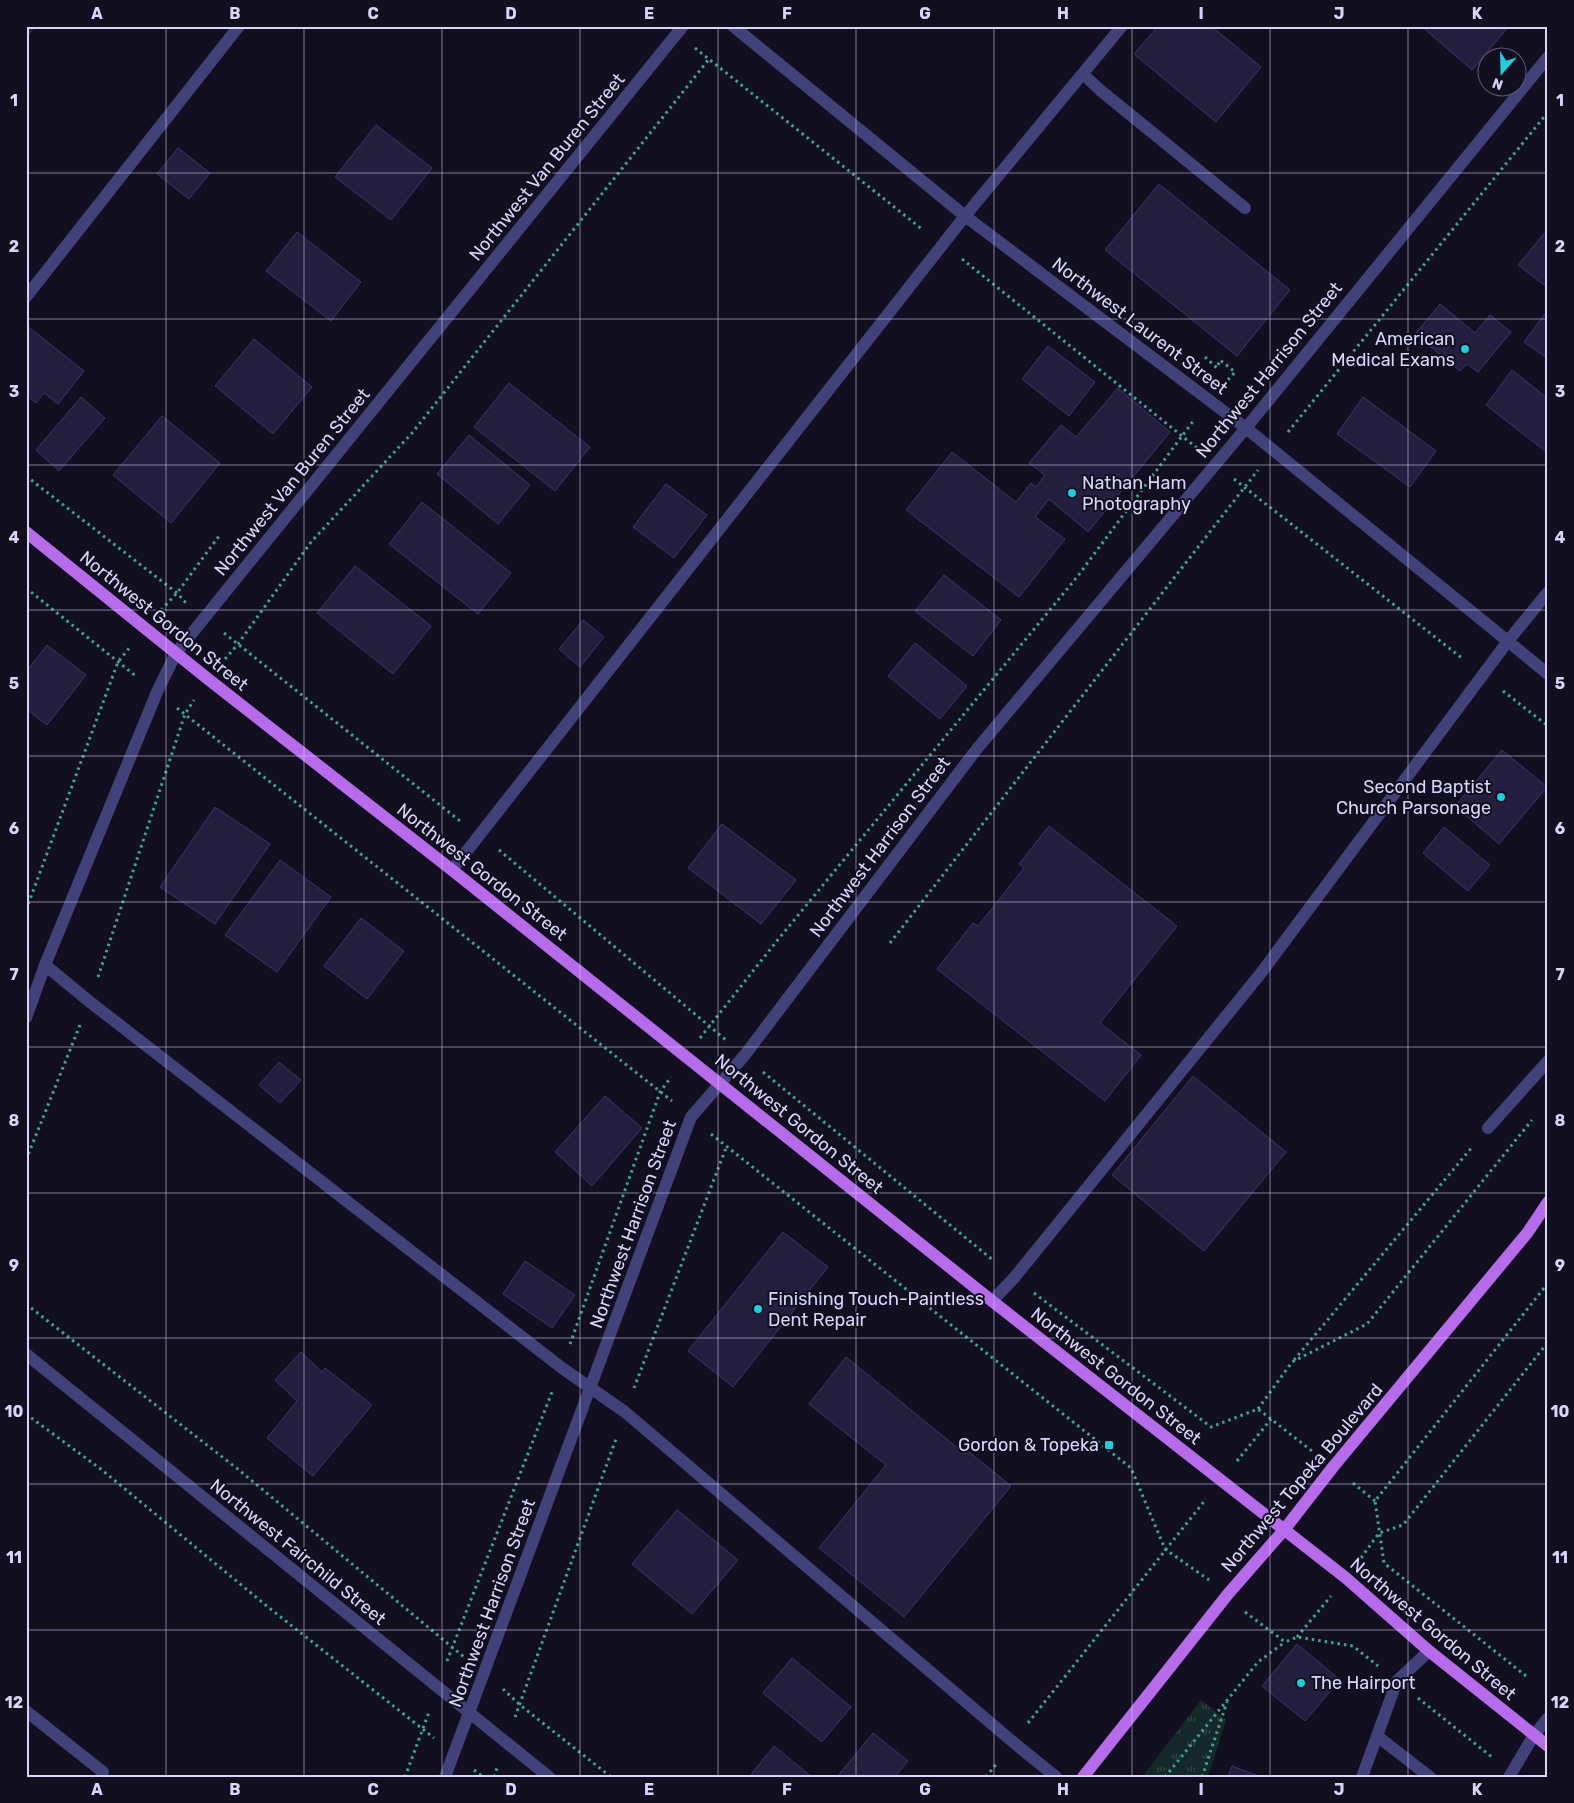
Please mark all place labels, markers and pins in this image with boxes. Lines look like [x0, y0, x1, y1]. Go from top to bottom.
place label: American Medical Exams [1331, 328, 1455, 371]
marker: American Medical Exams [1459, 343, 1471, 355]
place label: Nathan Ham Photography [1082, 472, 1191, 515]
marker: Nathan Ham Photography [1066, 487, 1078, 499]
place label: Second Baptist Church Parsonage [1336, 776, 1491, 819]
marker: Second Baptist Church Parsonage [1495, 791, 1507, 803]
place label: Finishing Touch-Paintless Dent Repair [768, 1288, 984, 1331]
marker: Finishing Touch-Paintless Dent Repair [752, 1303, 764, 1315]
place label: Gordon & Topeka [958, 1434, 1099, 1456]
marker: Gordon & Topeka [1103, 1439, 1115, 1451]
place label: The Hairport [1311, 1672, 1415, 1694]
marker: The Hairport [1295, 1677, 1307, 1689]

